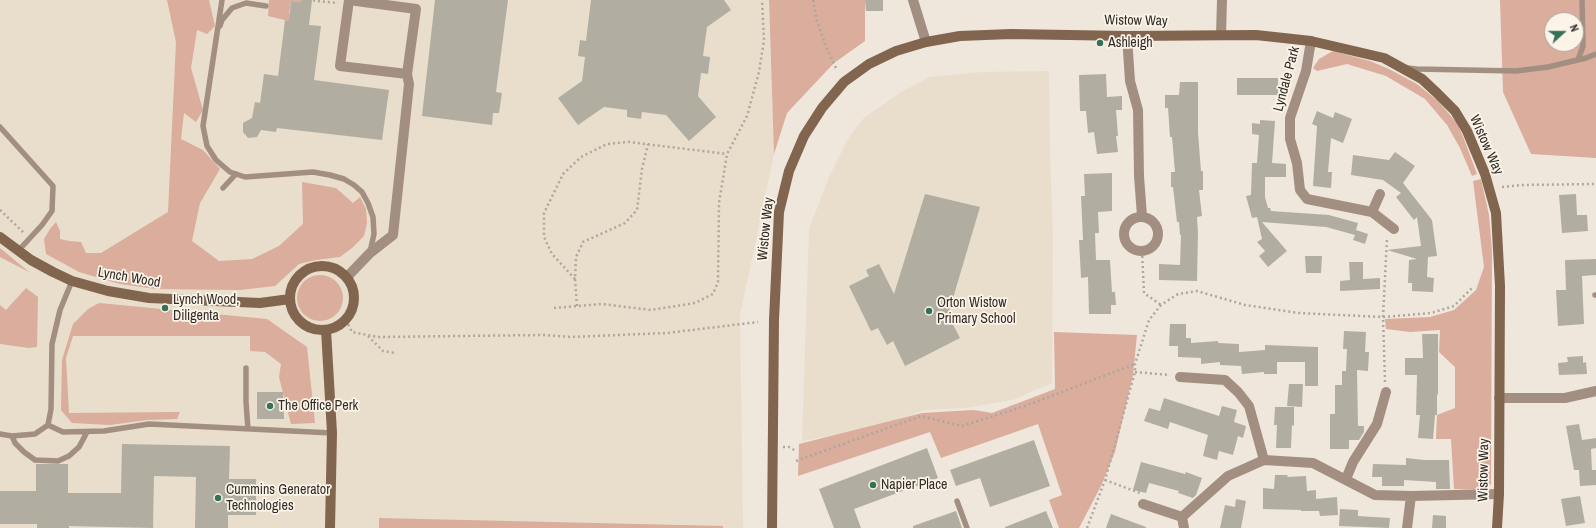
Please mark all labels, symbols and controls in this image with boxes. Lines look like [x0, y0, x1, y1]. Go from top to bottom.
street label: Wistow Way [1104, 12, 1168, 30]
north arrow [1544, 12, 1584, 52]
text: N [1567, 23, 1582, 34]
place label: Ashleigh [1108, 35, 1153, 51]
marker: Ashleigh [1095, 38, 1105, 48]
street label: Lyndale Park [1270, 45, 1304, 113]
street label: Wistow Way [1465, 113, 1507, 177]
street label: Wistow Way [754, 197, 778, 261]
street label: Lynch Wood [96, 264, 162, 292]
place label: Lynch Wood, Diligenta [173, 292, 239, 324]
place label: Orton Wistow Primary School [937, 295, 1015, 328]
marker: Lynch Wood, Diligenta [160, 303, 170, 313]
marker: Orton Wistow Primary School [924, 306, 934, 316]
place label: The Office Perk [278, 398, 358, 414]
marker: The Office Perk [265, 401, 275, 411]
street label: Wistow Way [1475, 438, 1493, 502]
place label: Napier Place [881, 477, 947, 493]
marker: Napier Place [868, 480, 878, 490]
place label: Cummins Generator Technologies [226, 482, 330, 514]
marker: Cummins Generator Technologies [213, 493, 223, 503]

